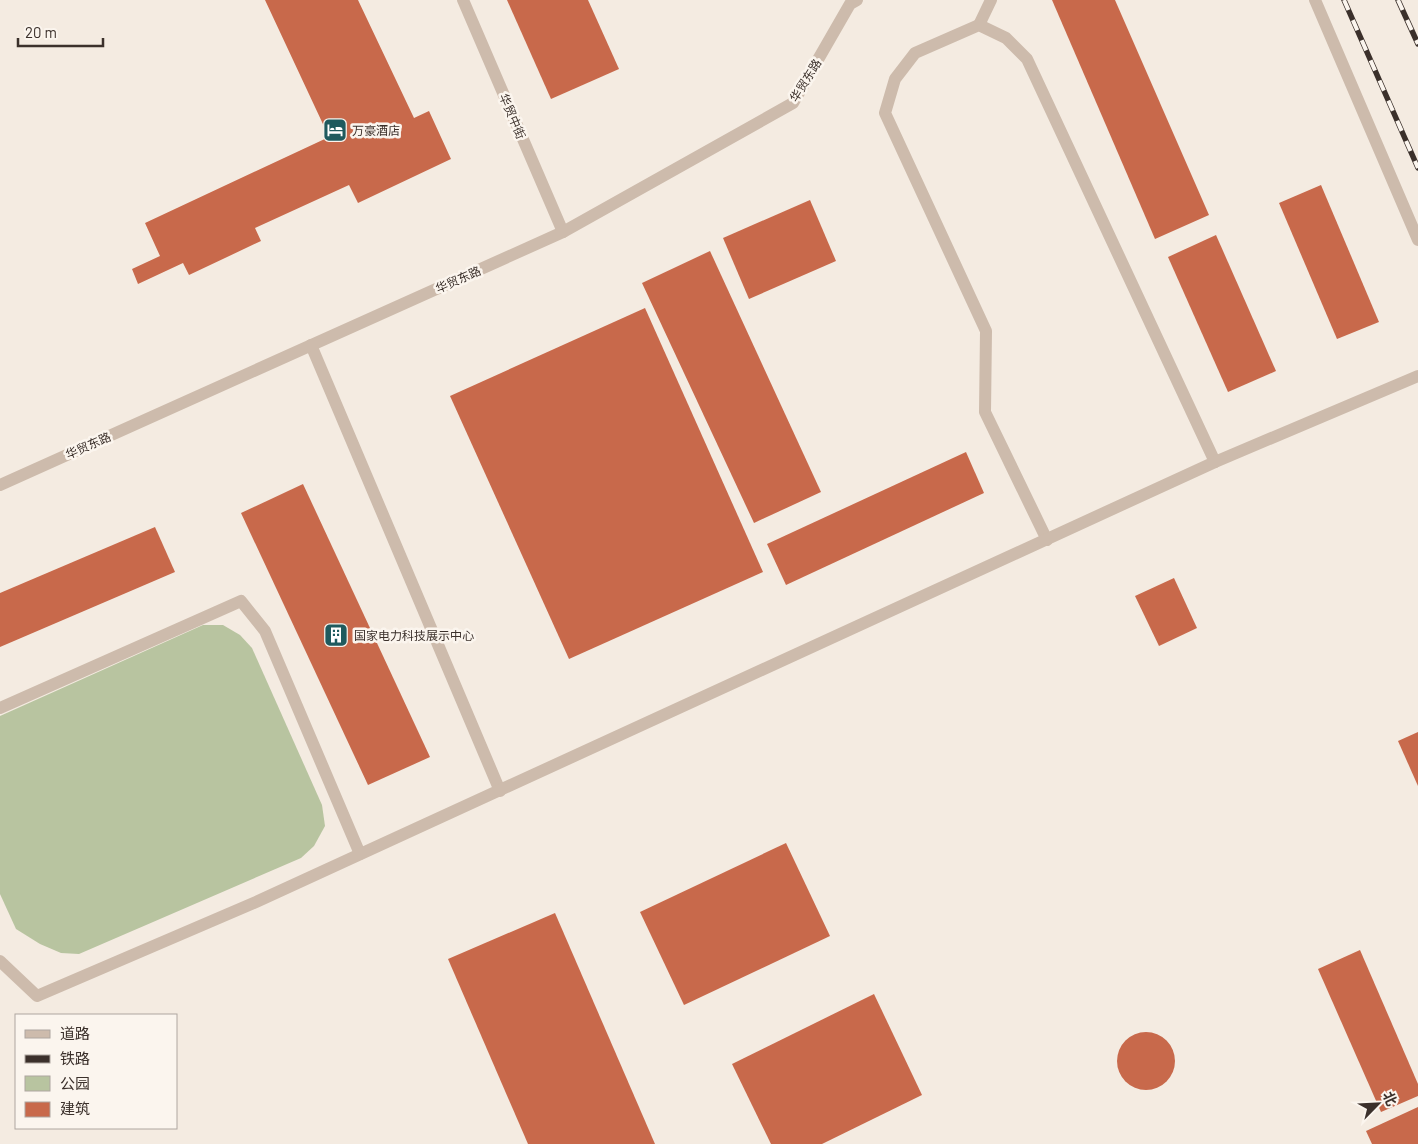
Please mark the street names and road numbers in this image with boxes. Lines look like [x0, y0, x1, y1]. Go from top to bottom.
street label: 华贸东路 [786, 56, 824, 104]
street label: 华贸中街 [497, 91, 529, 141]
street label: 华贸东路 [433, 263, 483, 295]
street label: 华贸东路 [63, 429, 113, 461]

